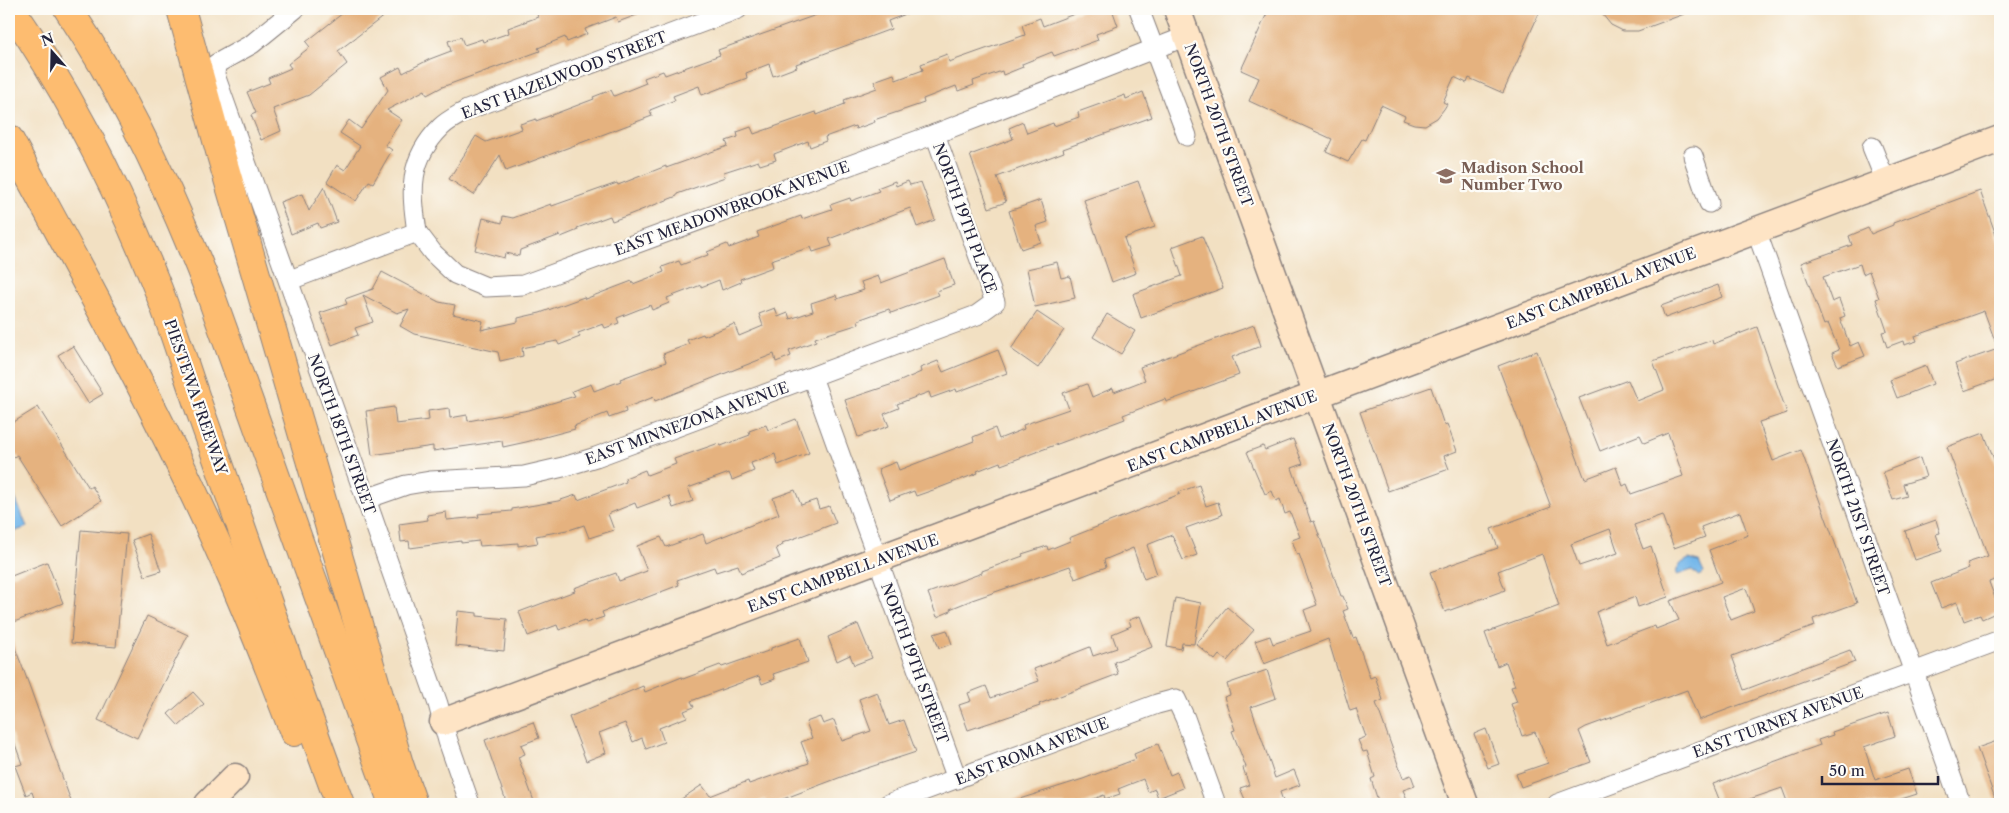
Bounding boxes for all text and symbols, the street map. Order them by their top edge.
street label: EAST HAZELWOOD STREET [459,27,670,123]
north arrow [28,28,78,78]
text: N [39,29,56,50]
street label: NORTH 20TH STREET [1181,41,1258,210]
street label: NORTH 19TH PLACE [929,140,1001,296]
street label: EAST MEADOWBROOK AVENUE [612,157,852,259]
place label: Madison School Number Two [1461,158,1584,194]
school or university icon: Madison School Number Two [1435,165,1457,187]
street label: EAST CAMPBELL AVENUE [1503,243,1699,333]
street label: PIESTEWA FREEWAY [160,317,232,478]
street label: NORTH 18TH STREET [304,351,380,518]
street label: EAST MINNEZONA AVENUE [583,377,791,469]
street label: EAST CAMPBELL AVENUE [1124,386,1320,476]
street label: NORTH 20TH STREET [1319,421,1396,590]
street label: NORTH 21ST STREET [1822,436,1894,599]
street label: EAST CAMPBELL AVENUE [745,530,941,616]
street label: NORTH 19TH STREET [877,580,953,747]
street label: EAST TURNEY AVENUE [1690,682,1866,762]
street label: EAST ROMA AVENUE [953,713,1111,789]
scale bar [1822,753,1938,785]
text: 50 m [1829,761,1865,780]

